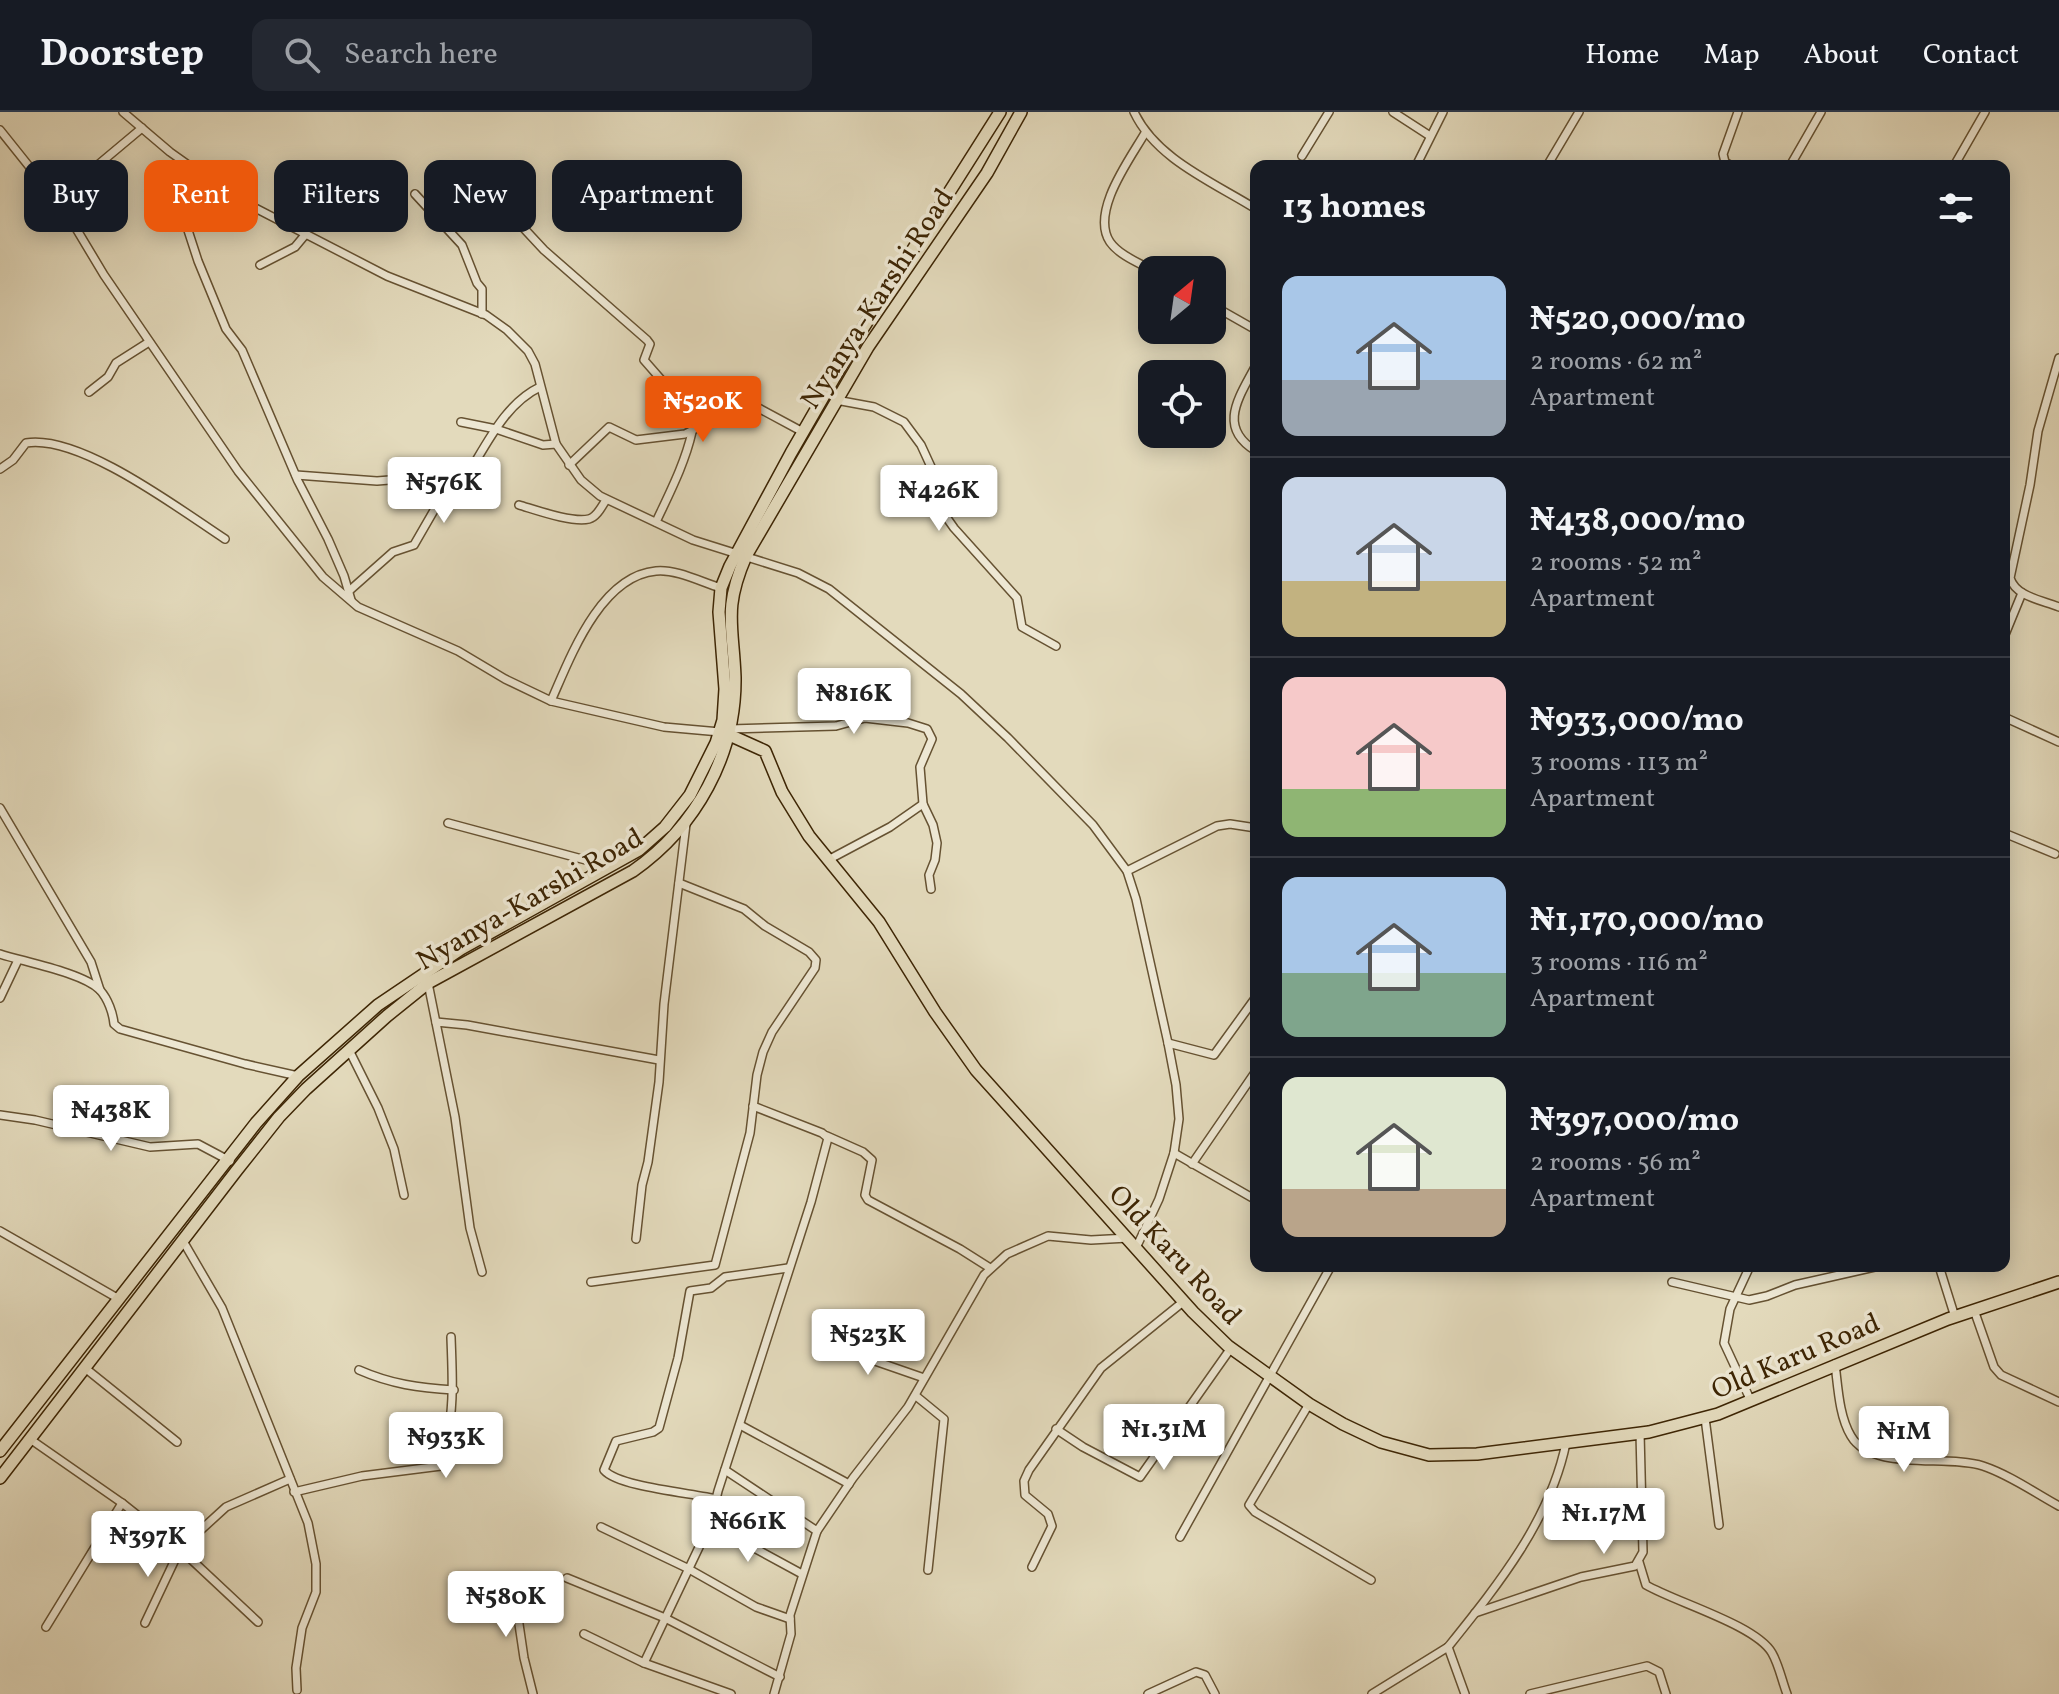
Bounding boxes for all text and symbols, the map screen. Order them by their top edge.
search box [252,19,812,91]
text: Doorstep [40,29,204,82]
icon: search [280,33,324,77]
text: Search here [344,34,498,76]
text: Home [1585,36,1659,75]
text: Map [1703,36,1759,75]
text: About [1803,36,1879,75]
text: Contact [1923,36,2019,75]
chip: Buy [24,160,128,232]
chip: Rent [144,160,258,232]
chip: Filters [274,160,408,232]
chip: New [424,160,536,232]
chip: Apartment [552,160,742,232]
street label: Nyanya-Karshi Road [792,181,964,417]
text: 13 homes [1282,185,1426,232]
icon: filters [1934,186,1978,230]
north arrow [1138,256,1226,344]
map controls [1138,256,1226,448]
text: ₦520,000/mo [1530,297,1746,344]
icon: home [1346,308,1442,404]
text: 2 rooms · 62 m² [1530,344,1702,380]
button: locate [1138,360,1226,448]
pin: ₦520K [647,376,759,444]
text: Apartment [1530,380,1655,416]
text: ₦520K [663,384,743,420]
pin: ₦576K [388,457,500,525]
text: ₦576K [406,465,482,501]
pin: ₦426K [883,465,995,533]
text: ₦426K [898,473,980,509]
text: ₦438,000/mo [1530,498,1746,545]
icon: home [1346,509,1442,605]
text: 2 rooms · 52 m² [1530,545,1702,581]
text: Apartment [1530,581,1655,617]
pin: ₦816K [798,668,910,736]
text: ₦816K [816,676,892,712]
text: ₦933,000/mo [1530,698,1744,745]
icon: home [1346,709,1442,805]
text: 3 rooms · 113 m² [1530,745,1708,781]
text: Apartment [1530,781,1655,817]
street label: Nyanya-Karshi Road [410,819,651,981]
text: ₦1,170,000/mo [1530,898,1764,945]
icon: home [1346,909,1442,1005]
text: 3 rooms · 116 m² [1530,945,1708,981]
text: Apartment [1530,981,1655,1017]
pin: ₦438K [55,1085,167,1153]
text: ₦438K [71,1093,151,1129]
text: ₦397,000/mo [1530,1098,1739,1145]
icon: home [1346,1109,1442,1205]
text: 2 rooms · 56 m² [1530,1145,1701,1181]
street label: Old Karu Road [1099,1177,1250,1335]
text: Apartment [1530,1181,1655,1217]
street label: Old Karu Road [1706,1304,1886,1410]
pin: ₦523K [812,1309,924,1377]
text: ₦523K [830,1317,906,1353]
pin: ₦1.31M [1099,1404,1229,1472]
pin: ₦1M [1865,1406,1943,1474]
pin: ₦933K [390,1412,502,1480]
text: ₦1.31M [1121,1412,1207,1448]
text: ₦1M [1877,1414,1931,1450]
text: ₦933K [407,1420,485,1456]
pin: ₦1.17M [1539,1488,1669,1556]
pin: ₦661K [692,1496,804,1564]
text: ₦1.17M [1562,1496,1646,1532]
text: ₦661K [710,1504,786,1540]
pin: ₦397K [92,1511,204,1579]
text: ₦397K [109,1519,187,1555]
pin: ₦580K [450,1571,562,1639]
text: ₦580K [466,1579,546,1615]

